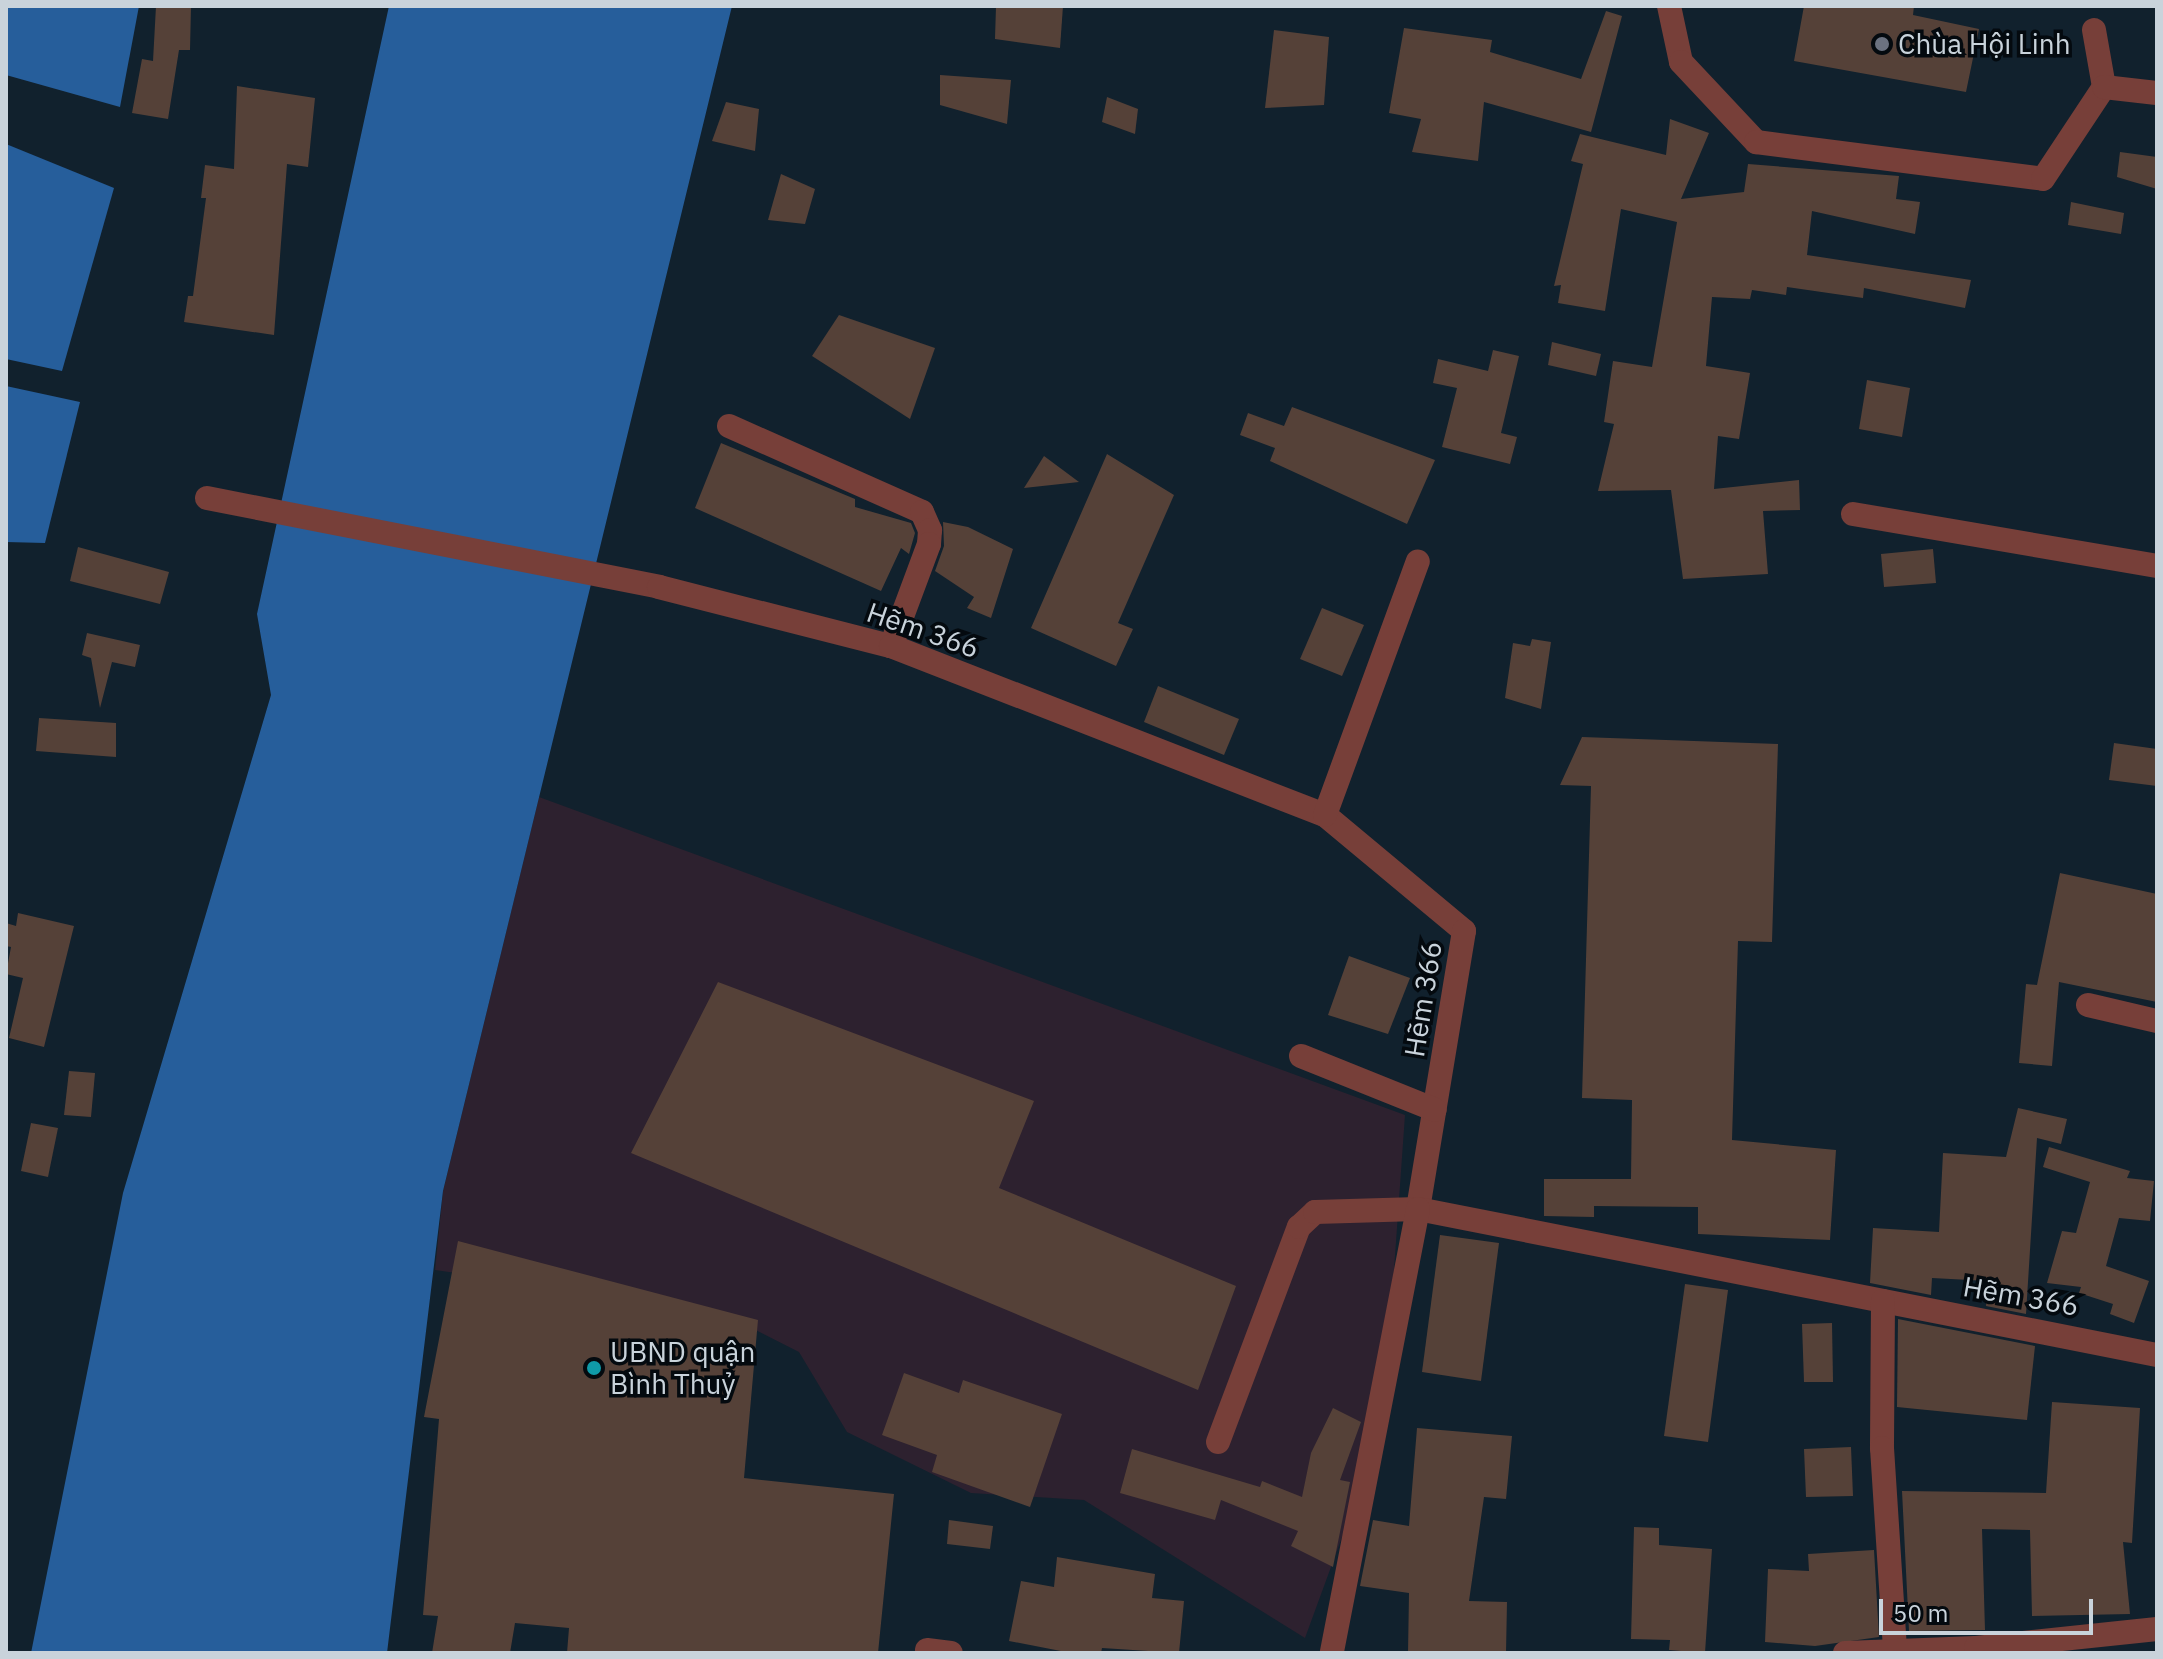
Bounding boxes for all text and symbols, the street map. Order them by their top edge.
place label: Chùa Hội Linh [1898,27,2071,61]
marker: Chùa Hội Linh [1873,35,1891,53]
street label: Hẽm 366 [862,595,984,665]
street label: Hẽm 366 [1397,939,1449,1059]
street label: Hẽm 366 [1961,1269,2081,1323]
place label: UBND quận Bình Thuỷ [610,1335,755,1401]
marker: UBND quận Bình Thuỷ [585,1359,603,1377]
scale bar [1883,1583,2097,1633]
text: 50 m [1893,1597,1948,1629]

